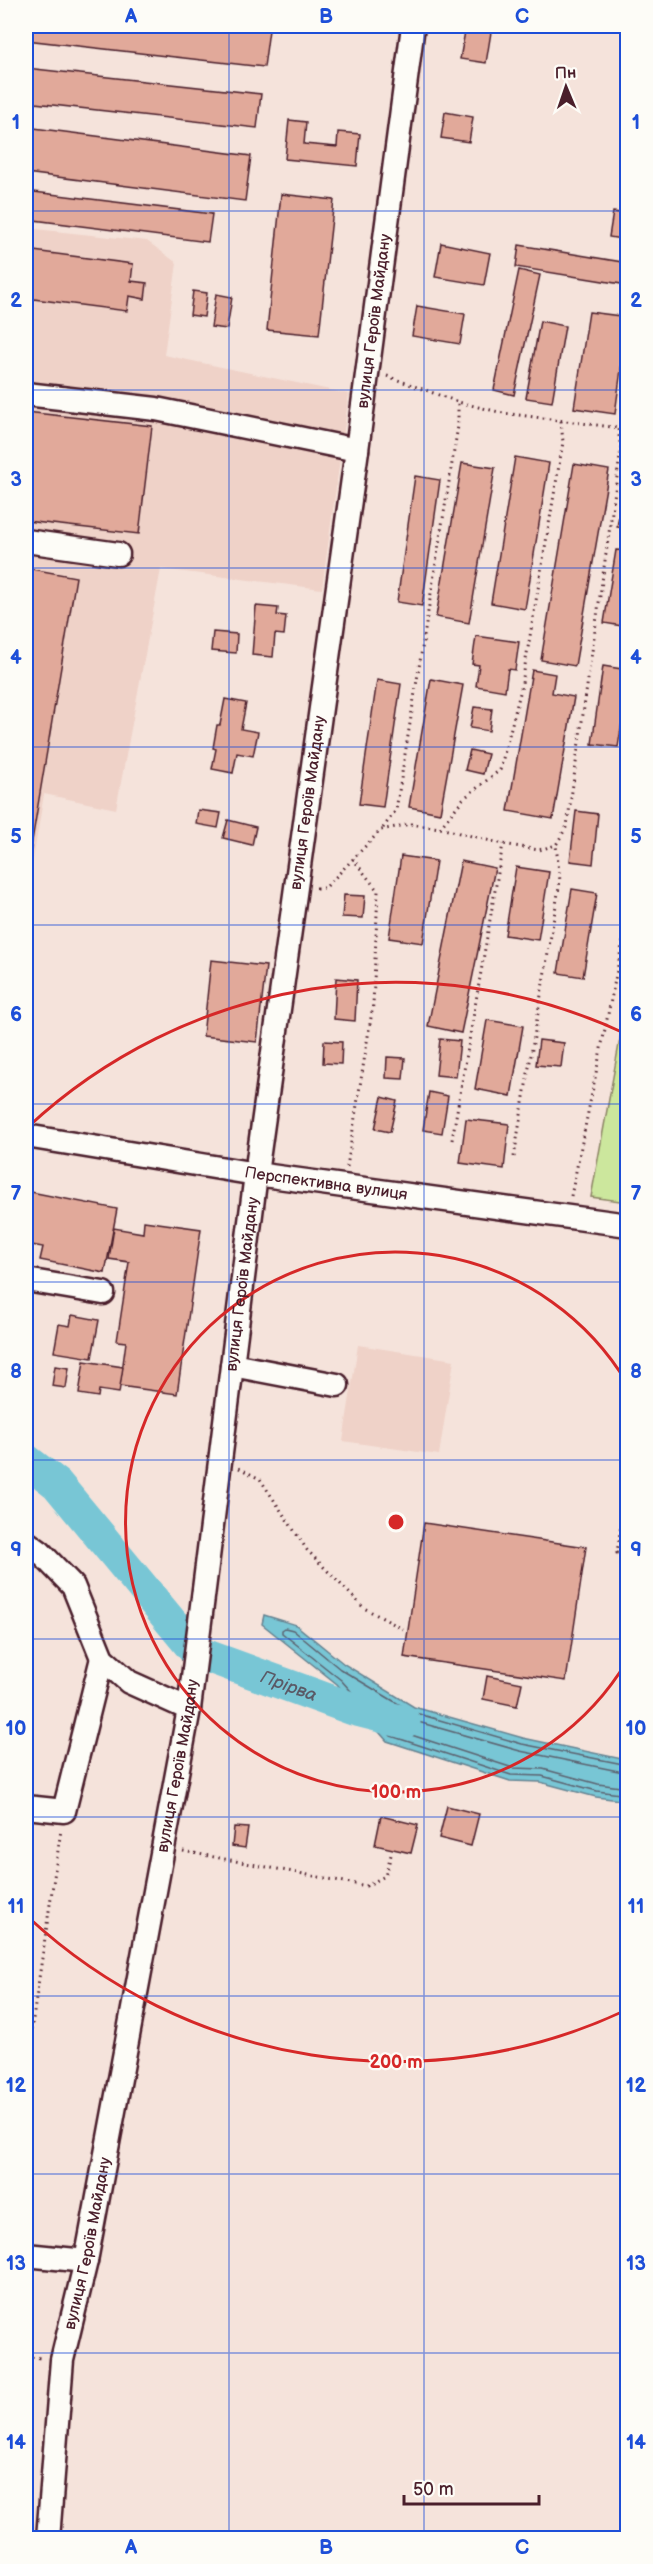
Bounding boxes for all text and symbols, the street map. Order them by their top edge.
text: A [124,5,138,29]
text: B [319,5,333,29]
text: C [515,5,529,29]
north arrow [536,57,596,117]
text: Пн [555,64,577,83]
text: 1 [12,111,20,135]
text: 1 [632,111,640,135]
street label: вулиця Героїв Майдану [353,232,395,410]
text: 2 [10,289,22,313]
text: 2 [630,289,642,313]
text: 3 [10,468,22,492]
text: 3 [630,468,642,492]
text: 4 [10,646,22,670]
text: 4 [630,646,642,670]
street label: вулиця Героїв Майдану [286,714,329,891]
text: 5 [10,825,22,849]
text: 5 [630,825,642,849]
text: 6 [10,1003,22,1027]
text: 6 [630,1003,642,1027]
street label: Перспективна вулиця [243,1163,409,1204]
text: 7 [10,1182,22,1206]
text: 7 [630,1182,642,1206]
street label: вулиця Героїв Майдану [222,1195,263,1373]
text: 8 [10,1360,22,1384]
text: 8 [630,1360,642,1384]
centre of rings [386,1512,406,1532]
text: 9 [10,1538,22,1562]
text: 9 [630,1538,642,1562]
water label: Прірва [258,1666,320,1706]
street label: вулиця Героїв Майдану [153,1678,202,1854]
text: 10 [6,1717,26,1741]
text: 10 [626,1717,646,1741]
text: 100 m [371,1782,421,1803]
text: 11 [8,1895,24,1919]
text: 11 [628,1895,644,1919]
text: 200 m [369,2052,423,2073]
text: 12 [6,2074,26,2098]
text: 12 [626,2074,646,2098]
street label: вулиця Героїв Майдану [60,2155,115,2332]
text: 13 [6,2252,26,2276]
text: 13 [626,2252,646,2276]
text: 14 [6,2431,26,2455]
text: 14 [626,2431,646,2455]
scale bar [404,2468,539,2506]
text: 50 m [413,2479,454,2500]
text: A [124,2536,138,2560]
text: B [319,2536,333,2560]
text: C [515,2536,529,2560]

